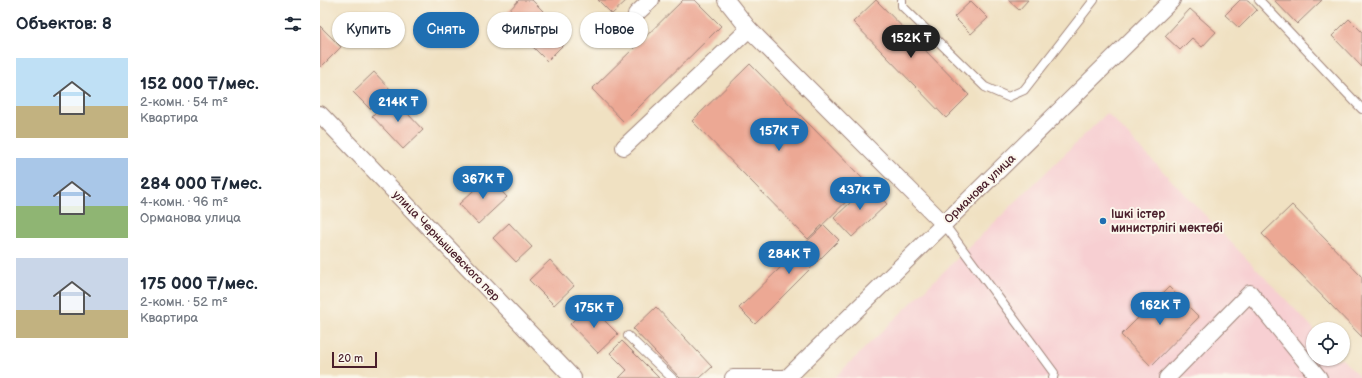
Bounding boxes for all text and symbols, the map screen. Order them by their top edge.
chip: Купить [332,12,405,48]
chip: Снять [413,12,479,48]
chip: Фильтры [487,12,572,48]
chip: Новое [580,12,648,48]
icon: filters [282,13,304,35]
text: Объектов: 8 [16,14,112,34]
pin: 152K ₸ [878,25,944,59]
text: 152K ₸ [891,30,931,46]
icon: home [48,74,96,122]
text: 152 000 ₸/мес. [140,74,259,94]
pin: 214K ₸ [365,89,431,123]
text: 2-комн. · 54 m² [140,94,228,110]
text: 214K ₸ [378,94,418,110]
text: Квартира [140,110,198,126]
pin: 157K ₸ [746,118,812,152]
text: 157K ₸ [759,123,799,139]
street label: Орманова улица [941,151,1019,227]
pin: 367K ₸ [450,166,516,200]
text: 367K ₸ [462,171,504,187]
icon: home [48,174,96,222]
text: 284 000 ₸/мес. [140,174,262,194]
pin: 437K ₸ [827,177,893,211]
text: 437K ₸ [839,182,881,198]
street label: улица Чернышевского пер [389,188,503,305]
text: 4-комн. · 96 m² [140,194,228,210]
place label: Ішкі істер министрлігі мектебі [1111,207,1223,236]
text: Орманова улица [140,210,241,226]
marker: Ішкі істер министрлігі мектебі [1098,216,1108,226]
pin: 284K ₸ [756,241,822,275]
text: 284K ₸ [768,246,810,262]
icon: home [48,274,96,322]
text: 175 000 ₸/мес. [140,274,258,294]
pin: 162K ₸ [1127,292,1193,326]
text: 2-комн. · 52 m² [140,294,228,310]
pin: 175K ₸ [561,295,627,329]
text: 162K ₸ [1140,297,1180,313]
text: 175K ₸ [574,300,614,316]
text: Квартира [140,310,198,326]
map controls [1306,322,1350,366]
button: locate [1306,322,1350,366]
scale bar [332,350,377,369]
text: 20 m [338,352,363,365]

